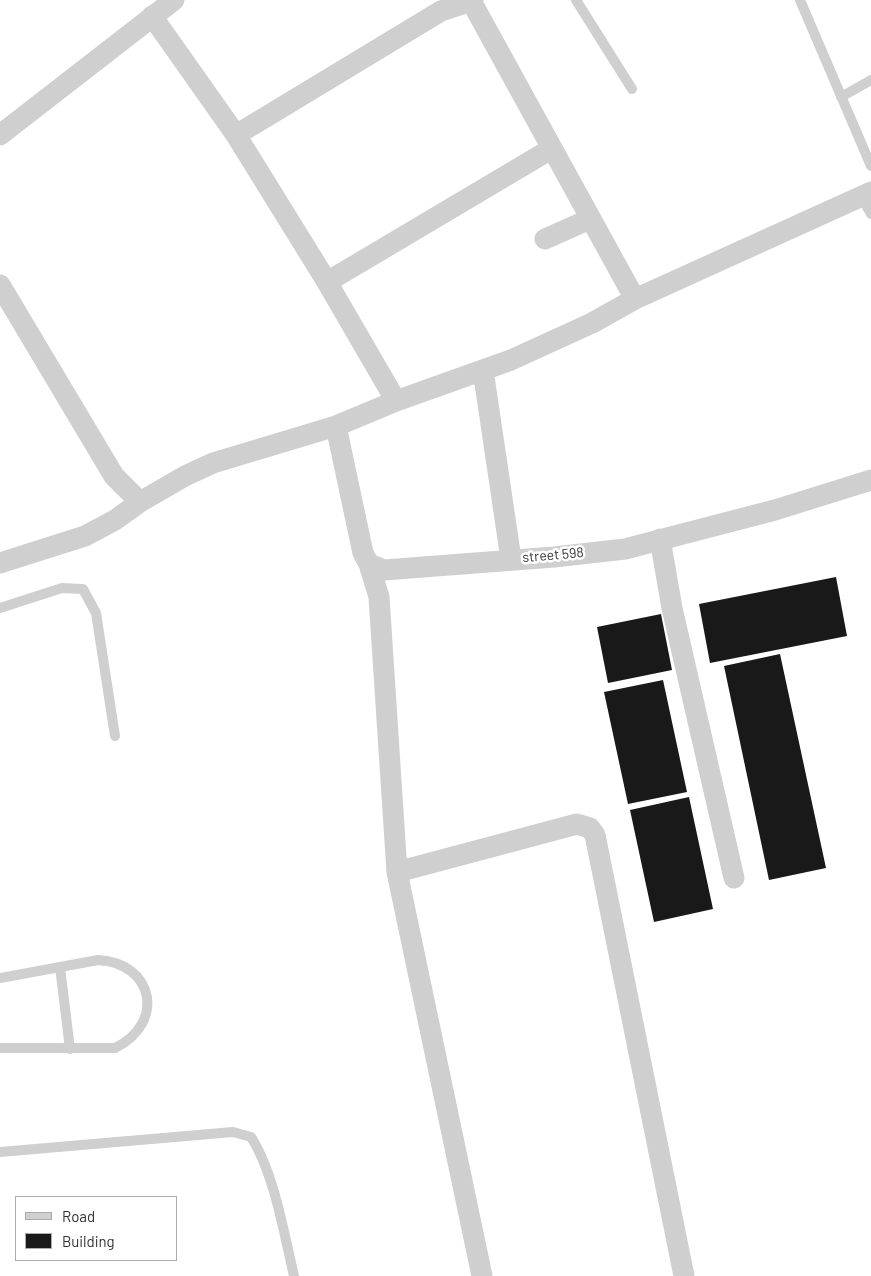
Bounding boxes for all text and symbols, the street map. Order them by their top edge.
street label: street 598 [522,544,584,566]
legend [15,1196,178,1261]
text: Road [62,1207,95,1225]
text: Building [62,1232,115,1250]

